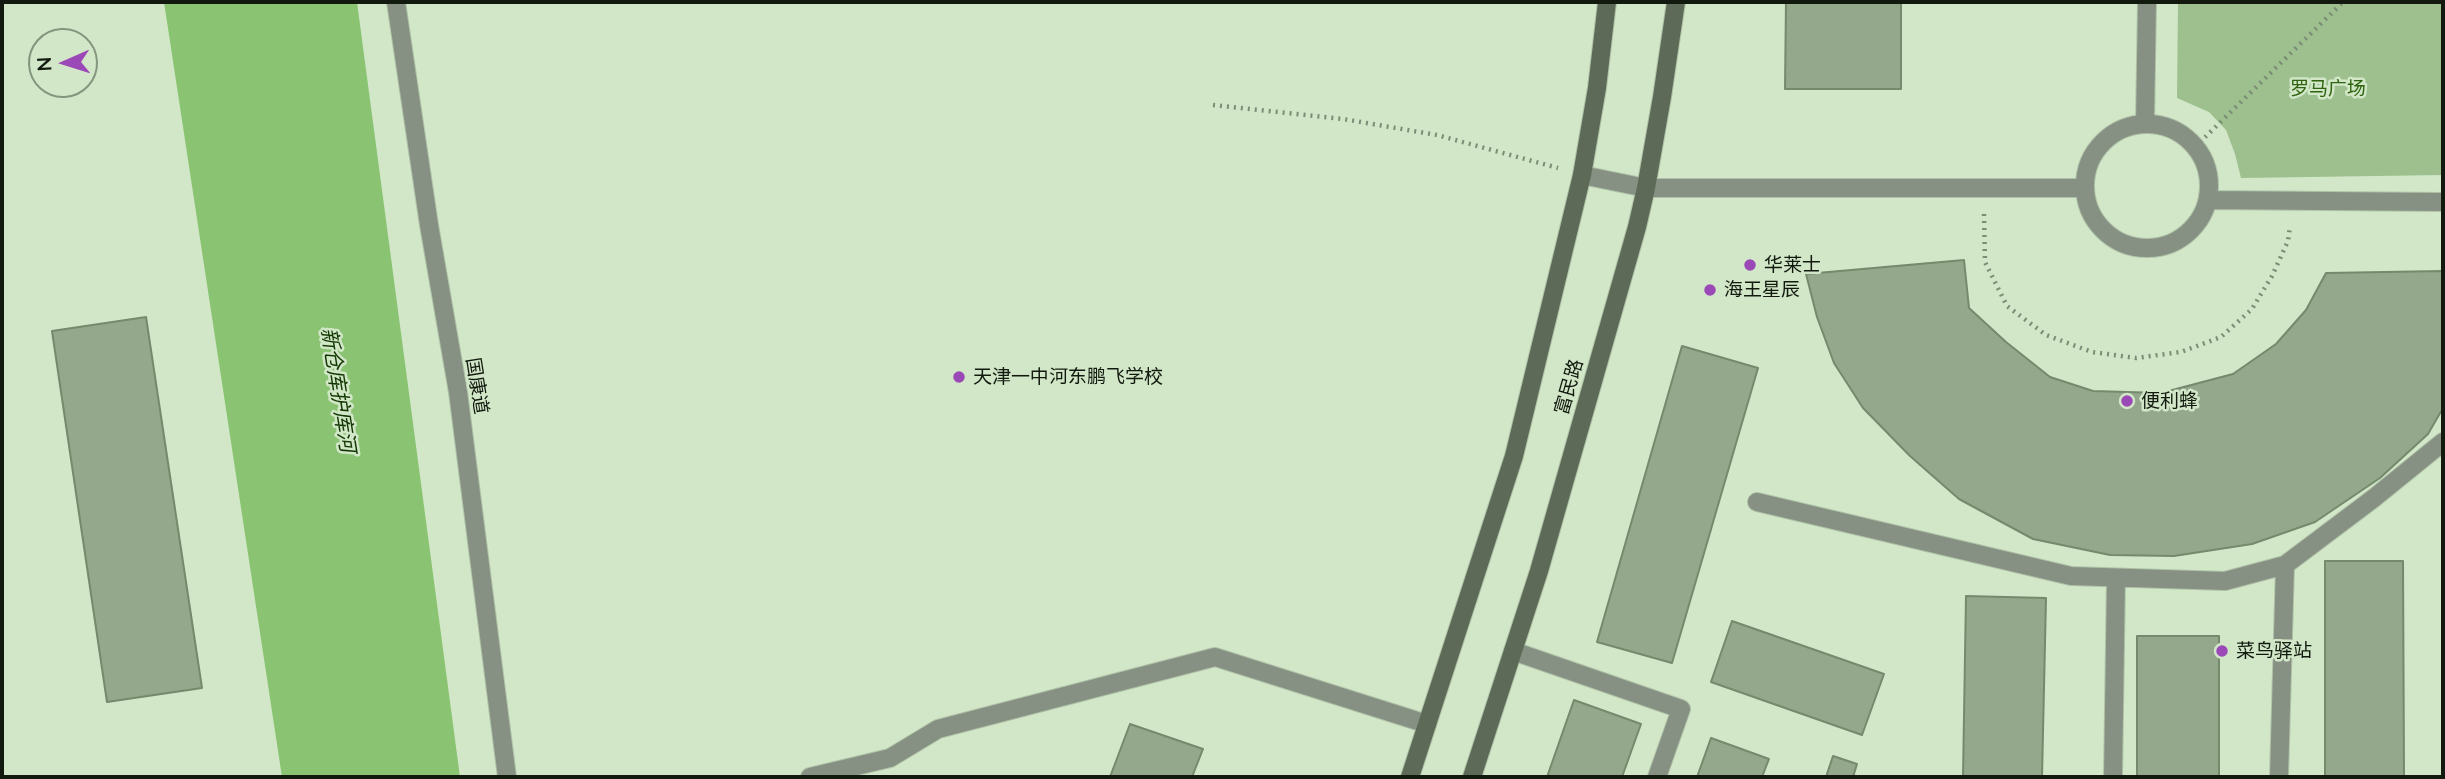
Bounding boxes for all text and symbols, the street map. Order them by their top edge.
north arrow [28,28,98,98]
text: N [32,56,55,72]
park label: 罗马广场 [2290,78,2366,100]
place label: 华莱士 [1764,254,1821,276]
marker: 华莱士 [1742,257,1758,273]
place label: 海王星辰 [1724,279,1800,301]
marker: 海王星辰 [1702,282,1718,298]
water label: 新仓库护库河 [316,326,360,454]
street label: 国康道 [461,356,493,416]
street label: 富民路 [1550,356,1588,418]
place label: 天津一中河东鹏飞学校 [973,366,1163,388]
marker: 天津一中河东鹏飞学校 [951,369,967,385]
place label: 便利蜂 [2141,390,2198,412]
marker: 便利蜂 [2119,393,2135,409]
place label: 菜鸟驿站 [2236,640,2312,662]
marker: 菜鸟驿站 [2214,643,2230,659]

